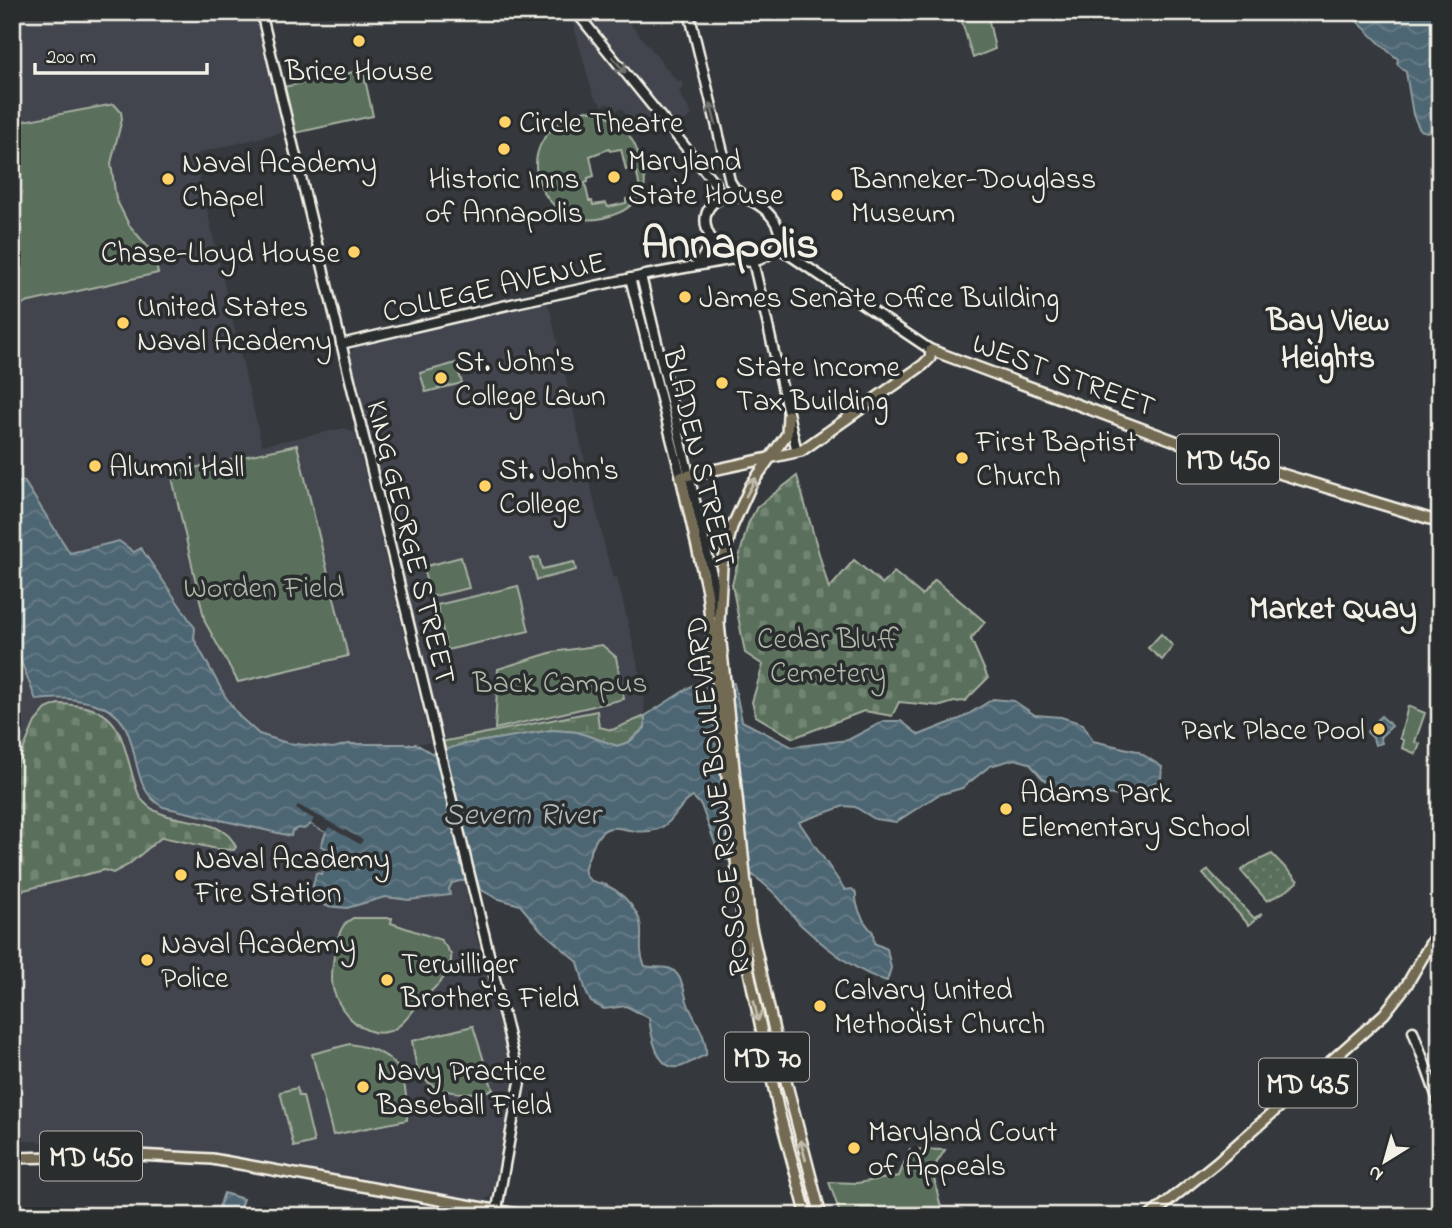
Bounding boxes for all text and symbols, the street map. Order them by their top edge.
scale bar [35,32,206,76]
marker: Brice House [351,33,367,49]
text: 200 m [46,43,96,73]
place label: Brice House [284,51,434,95]
one-way arrow [611,56,627,74]
place label: Circle Theatre [519,103,684,147]
one-way arrow [706,103,719,126]
marker: Circle Theatre [497,114,513,130]
marker: Historic Inns of Annapolis [496,141,512,157]
place label: Maryland State House [628,141,784,219]
place label: Naval Academy Chapel [182,143,377,221]
place label: Historic Inns of Annapolis [425,159,583,237]
place label: Banneker-Douglass Museum [850,159,1096,237]
marker: Maryland State House [606,169,622,185]
marker: Naval Academy Chapel [160,171,176,187]
marker: Banneker-Douglass Museum [829,187,845,203]
district label: Annapolis [641,214,819,278]
place label: Chase-Lloyd House [101,233,341,277]
street label: COLLEGE AVENUE [378,242,611,336]
marker: Chase-Lloyd House [346,244,362,260]
place label: James Senate Office Building [699,278,1059,322]
place label: United States Naval Academy [137,287,332,365]
marker: James Senate Office Building [677,289,693,305]
district label: Bay View Heights [1265,299,1389,384]
marker: United States Naval Academy [115,315,131,331]
street label: WEST STREET [965,323,1161,430]
place label: St. John's College Lawn [455,342,606,420]
street label: BLADEN STREET [648,343,746,572]
place label: State Income Tax Building [736,347,901,425]
marker: St. John's College Lawn [433,370,449,386]
marker: State Income Tax Building [714,375,730,391]
street label: KING GEORGE STREET [353,396,466,689]
place label: First Baptist Church [975,422,1137,500]
road number: MD 450 [1177,434,1279,484]
place label: Alumni Hall [109,447,244,491]
place label: St. John's College [499,450,619,528]
marker: First Baptist Church [954,450,970,466]
marker: Alumni Hall [87,458,103,474]
one-way arrow [744,477,758,497]
marker: St. John's College [477,478,493,494]
park label: Worden Field [184,568,345,612]
district label: Market Quay [1249,587,1417,635]
street label: ROSCOE ROWE BOULEVARD [676,613,764,978]
park label: Cedar Bluff Cemetery [757,619,899,697]
park label: Back Campus [472,663,647,707]
place label: Park Place Pool [1181,710,1365,754]
marker: Park Place Pool [1371,721,1387,737]
place label: Adams Park Elementary School [1020,773,1250,851]
water label: Severn River [442,793,604,840]
marker: Adams Park Elementary School [998,801,1014,817]
place label: Naval Academy Fire Station [194,839,390,917]
marker: Naval Academy Fire Station [173,867,189,883]
place label: Naval Academy Police [161,924,356,1002]
place label: Terwilliger Brother's Field [400,944,579,1022]
marker: Naval Academy Police [139,952,155,968]
place label: Calvary United Methodist Church [834,970,1045,1048]
marker: Terwilliger Brother's Field [379,972,395,988]
marker: Calvary United Methodist Church [812,998,828,1014]
one-way arrow [750,999,764,1022]
road number: MD 70 [725,1032,809,1082]
place label: Navy Practice Baseball Field [376,1051,552,1129]
road number: MD 435 [1259,1058,1357,1108]
marker: Navy Practice Baseball Field [355,1079,371,1095]
place label: Maryland Court of Appeals [868,1112,1057,1190]
north arrow [1350,1126,1420,1196]
road number: MD 450 [40,1132,142,1180]
one-way arrow [796,1139,809,1161]
marker: Maryland Court of Appeals [846,1140,862,1156]
text: N [1363,1158,1390,1187]

